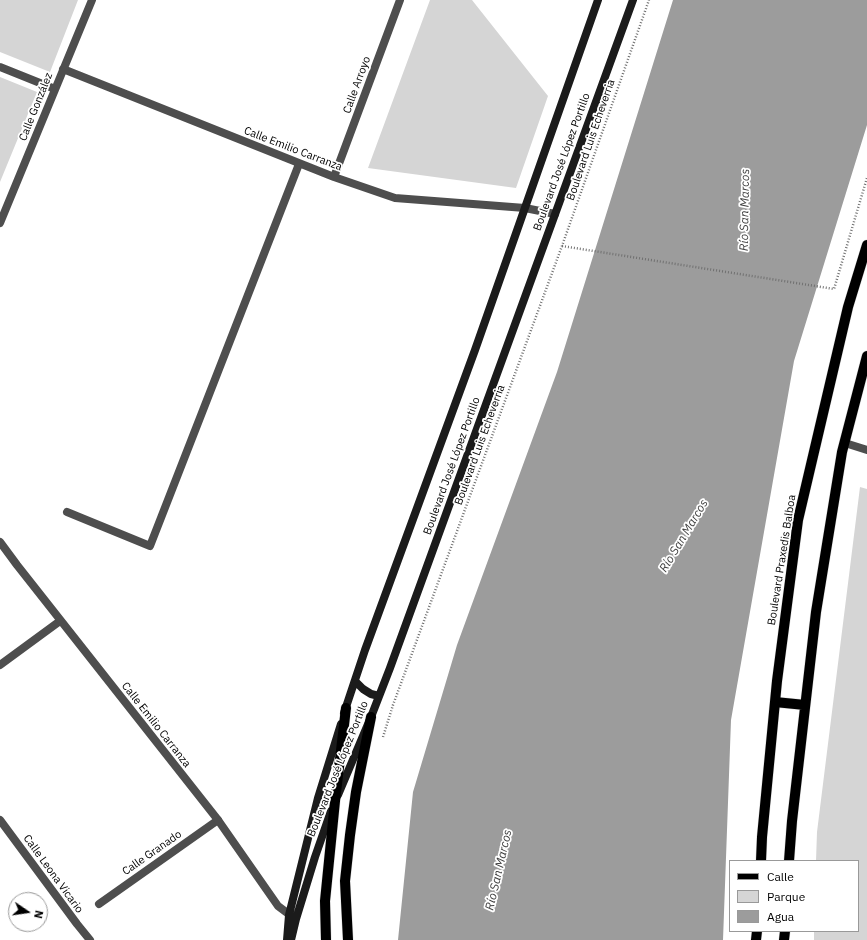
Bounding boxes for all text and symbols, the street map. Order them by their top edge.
street label: Calle Arroyo [341,55,373,115]
street label: Calle González [16,71,56,143]
street label: Boulevard Luis Echeverria [564,78,618,202]
street label: Boulevard José López Portillo [531,91,593,233]
street label: Calle Emilio Carranza [242,124,344,174]
water label: Río San Marcos [737,169,753,251]
street label: Boulevard Luis Echeverria [452,383,508,507]
street label: Boulevard José López Portillo [421,395,483,537]
street label: Boulevard Praxedis Balboa [765,494,799,626]
water label: Río San Marcos [657,497,711,575]
street label: Calle Emilio Carranza [119,680,193,770]
street label: Boulevard José López Portillo [305,699,371,839]
street label: Calle Granado [120,828,184,878]
water label: Río San Marcos [483,828,515,912]
street label: Calle Leona Vicario [20,832,86,916]
legend [729,860,859,932]
text: Calle [767,869,794,884]
text: Parque [767,889,805,904]
north arrow [8,892,48,932]
text: N [31,909,46,920]
text: Agua [767,909,794,924]

